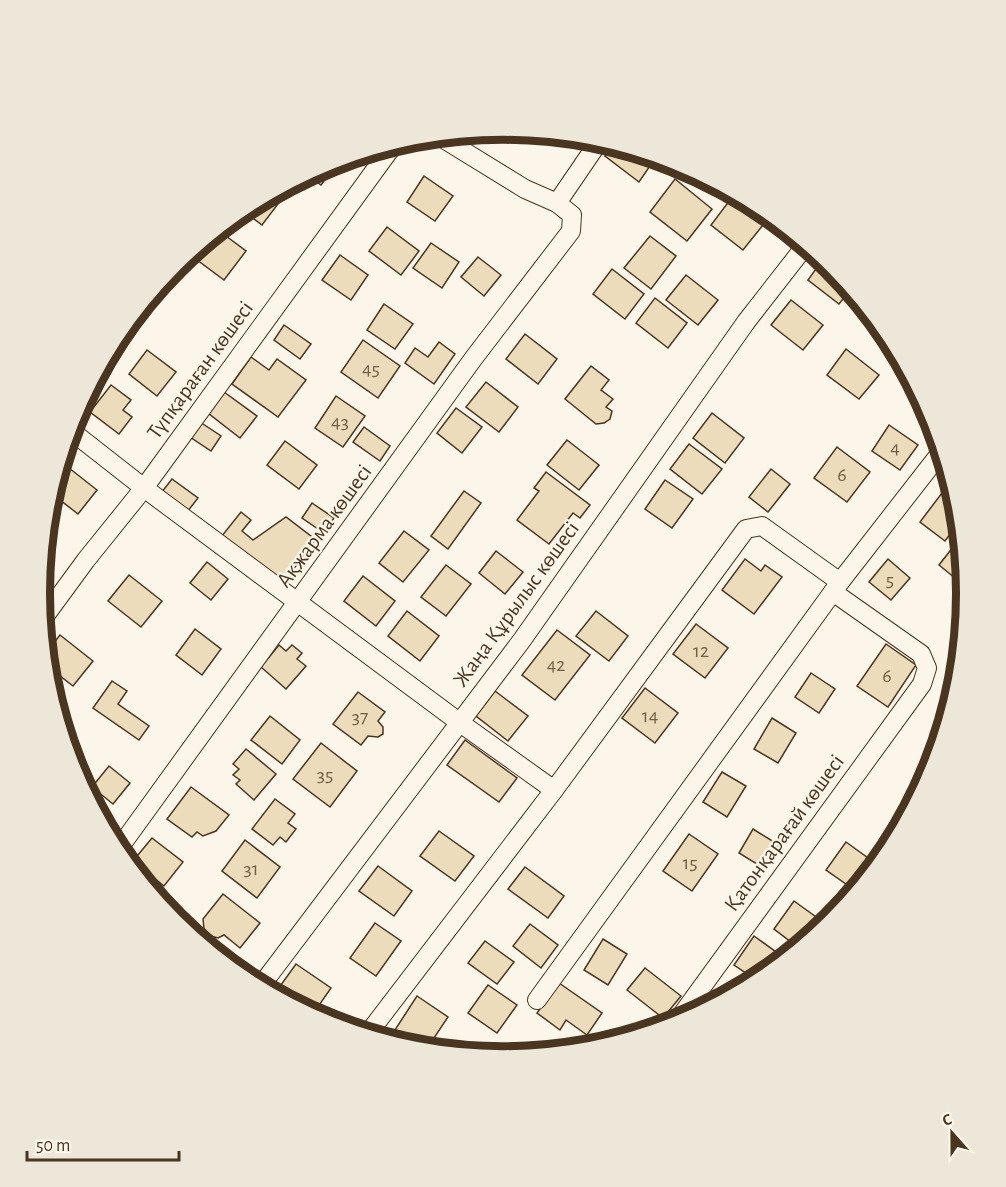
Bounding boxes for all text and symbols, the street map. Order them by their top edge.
street label: Түпқараған көшесі [143,297,257,443]
house number: 45 [362,359,380,379]
house number: 43 [331,412,349,432]
house number: 4 [890,438,900,458]
street label: Ақжарма көшесі [272,461,376,591]
house number: 6 [837,465,847,485]
street label: Жаңа Құрылыс көшесі [449,518,583,690]
house number: 5 [886,570,894,590]
house number: 12 [693,641,709,661]
house number: 42 [547,655,565,675]
house number: 6 [882,666,892,686]
house number: 14 [642,706,658,726]
house number: 37 [352,707,368,727]
street label: Қатонқарағай көшесі [720,751,848,915]
house number: 35 [317,765,333,785]
house number: 15 [682,853,698,873]
house number: 31 [243,859,259,879]
north arrow [922,1103,982,1163]
text: С [940,1111,954,1129]
scale bar [27,1124,178,1162]
text: 50 m [36,1137,70,1155]

